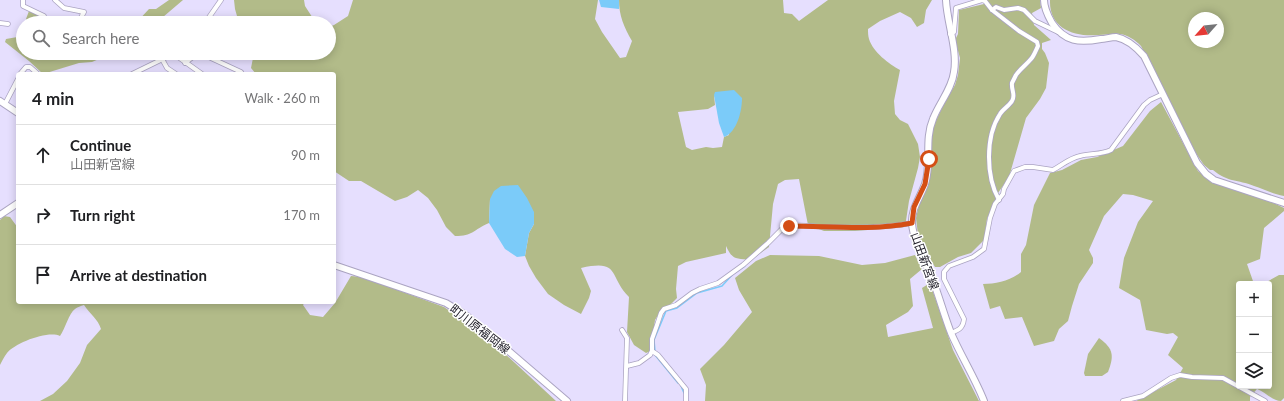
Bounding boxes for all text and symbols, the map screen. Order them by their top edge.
north arrow [1188,12,1224,48]
search box [16,16,336,60]
icon: search [30,27,52,49]
text: Search here [62,29,139,47]
text: 4 min [32,88,74,109]
text: Walk · 260 m [244,90,320,106]
text: Continue [70,136,131,154]
icon: ahead [32,144,54,166]
text: 90 m [291,147,320,163]
route start [920,150,938,168]
text: 山田新宮線 [70,156,135,172]
icon: right [32,204,54,226]
text: Turn right [70,206,135,224]
text: 170 m [283,207,320,223]
route end [780,217,798,235]
street label: 山田新宮線 [908,230,942,292]
icon: arrive [32,264,54,286]
text: Arrive at destination [70,266,207,284]
map controls [1236,281,1272,389]
button: + [1236,281,1272,317]
street label: 町川原福岡線 [447,301,513,357]
button: − [1236,317,1272,353]
button: layers [1236,353,1272,389]

